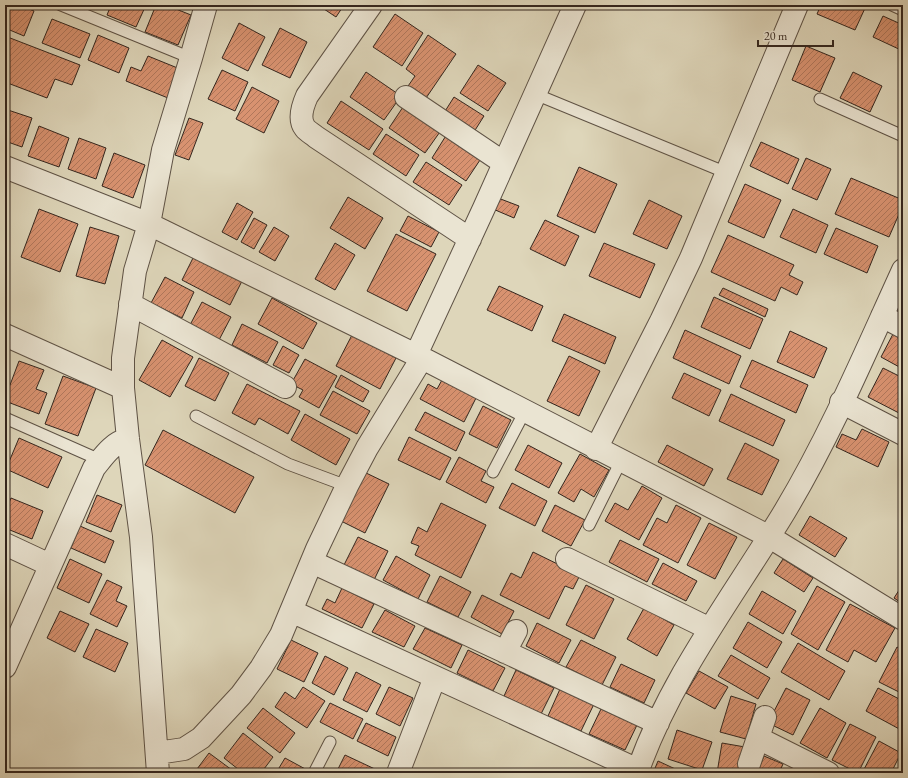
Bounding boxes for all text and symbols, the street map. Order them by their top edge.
scale bar [758,22,833,48]
text: 20 m [764,28,788,44]

